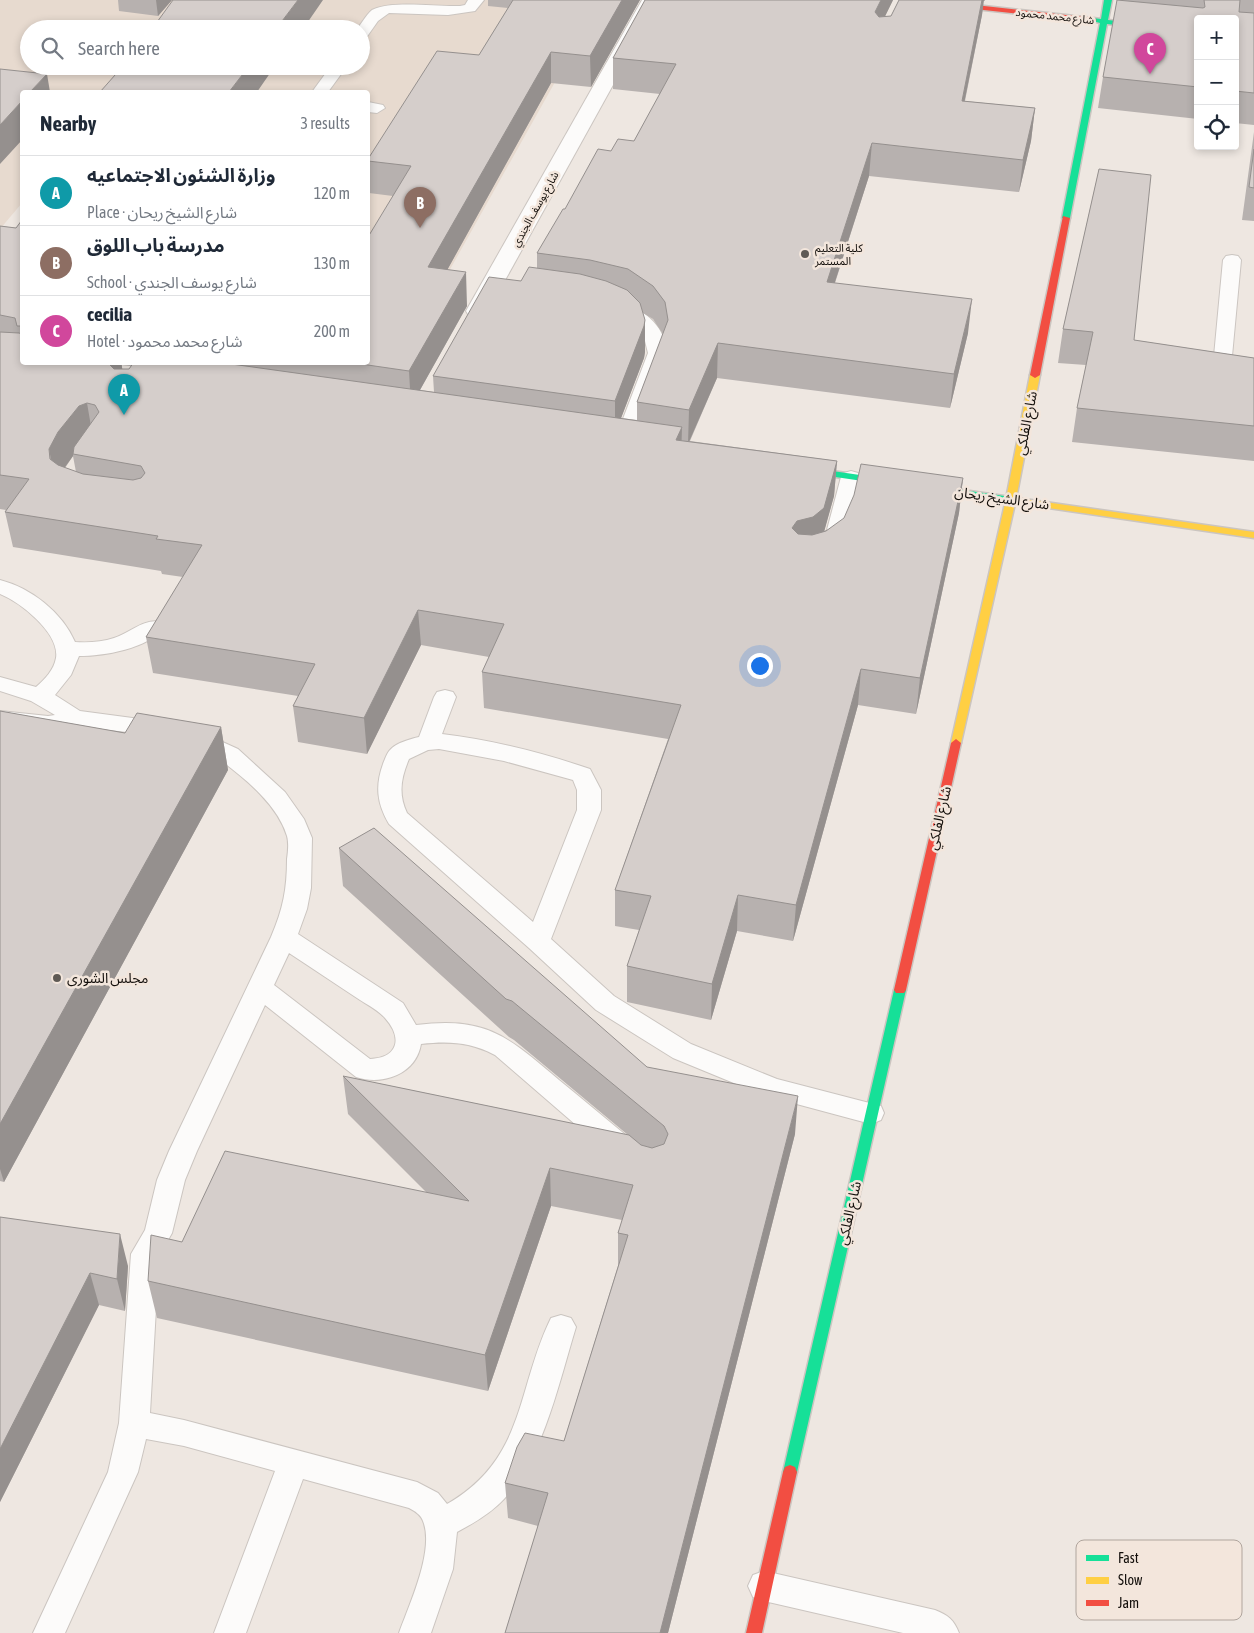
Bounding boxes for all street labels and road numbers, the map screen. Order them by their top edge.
street label: شارع محمد محمود [1015,6,1095,28]
street label: شارع يوسف الجندي [509,169,564,250]
street label: شارع الفلكي [1012,390,1043,457]
street label: شارع الشيخ ريحان [953,483,1051,516]
street label: شارع الفلكي [924,785,957,852]
street label: شارع الفلكي [834,1180,867,1247]

